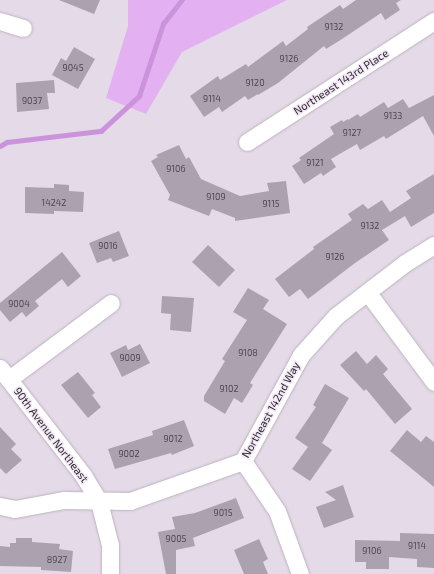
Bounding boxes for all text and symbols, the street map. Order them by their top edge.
house number: 9132 [325,22,343,32]
street label: Northeast 143rd Place [291,46,391,118]
house number: 9126 [280,54,298,64]
house number: 9045 [63,63,83,73]
house number: 9120 [245,78,265,88]
house number: 9114 [203,94,221,104]
house number: 9037 [22,96,42,106]
house number: 9133 [384,111,402,121]
house number: 9127 [343,128,361,138]
house number: 9121 [306,158,324,168]
house number: 9106 [166,164,186,174]
house number: 9109 [206,192,226,202]
house number: 14242 [42,198,66,208]
house number: 9115 [262,199,280,209]
house number: 9132 [361,221,379,231]
house number: 9016 [98,241,118,251]
house number: 9126 [326,252,344,262]
house number: 9004 [8,299,30,309]
house number: 9108 [238,348,258,358]
house number: 9009 [119,353,141,363]
street label: Northeast 142nd Way [239,360,303,460]
house number: 9102 [219,384,239,394]
street label: 90th Avenue Northeast [11,385,91,485]
house number: 9012 [163,434,183,444]
house number: 9002 [118,449,140,459]
house number: 9015 [214,508,232,518]
house number: 9005 [166,534,186,544]
house number: 9114 [408,541,426,551]
house number: 9106 [362,546,382,556]
house number: 8927 [47,555,67,565]

